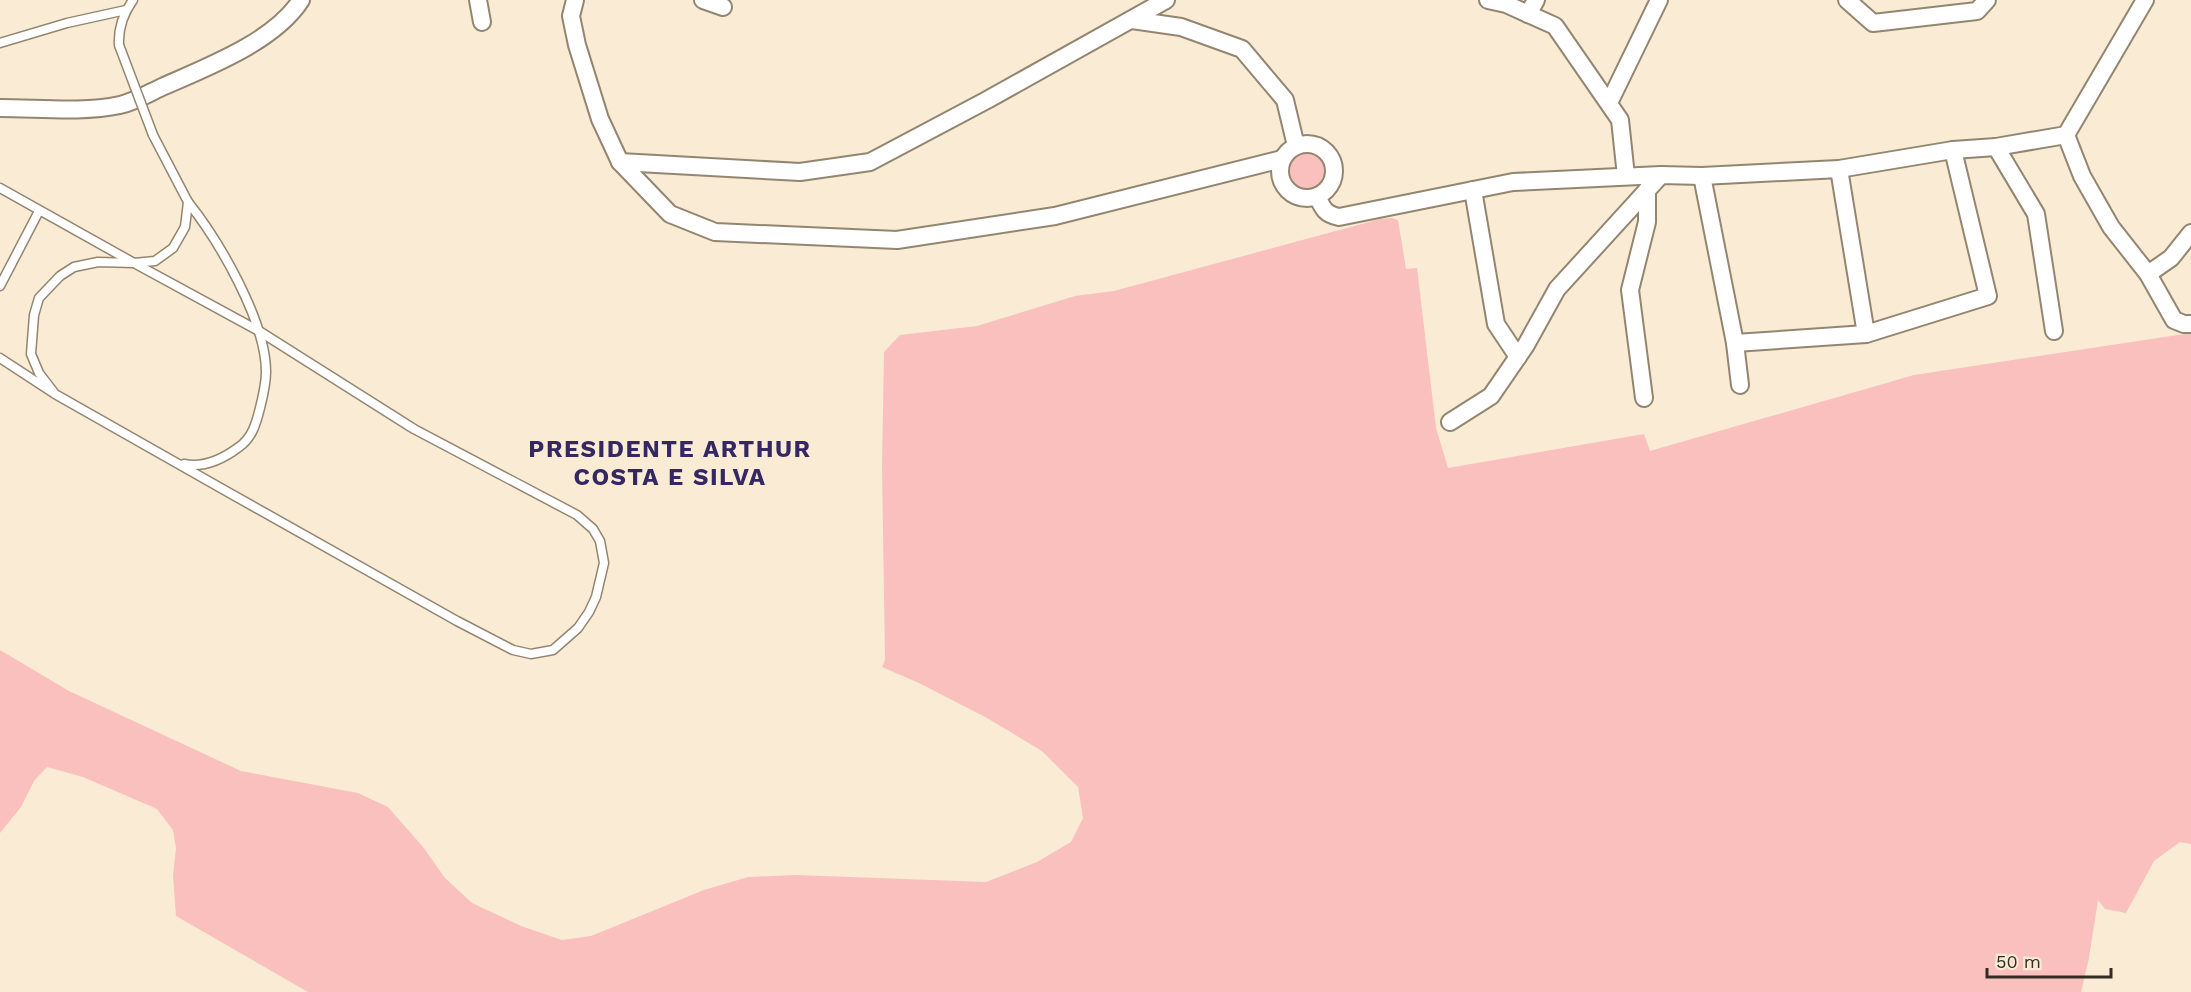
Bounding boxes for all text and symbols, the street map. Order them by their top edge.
district label: PRESIDENTE ARTHUR COSTA E SILVA [528,435,812,491]
scale bar [1987,941,2112,979]
text: 50 m [1996,951,2041,972]

